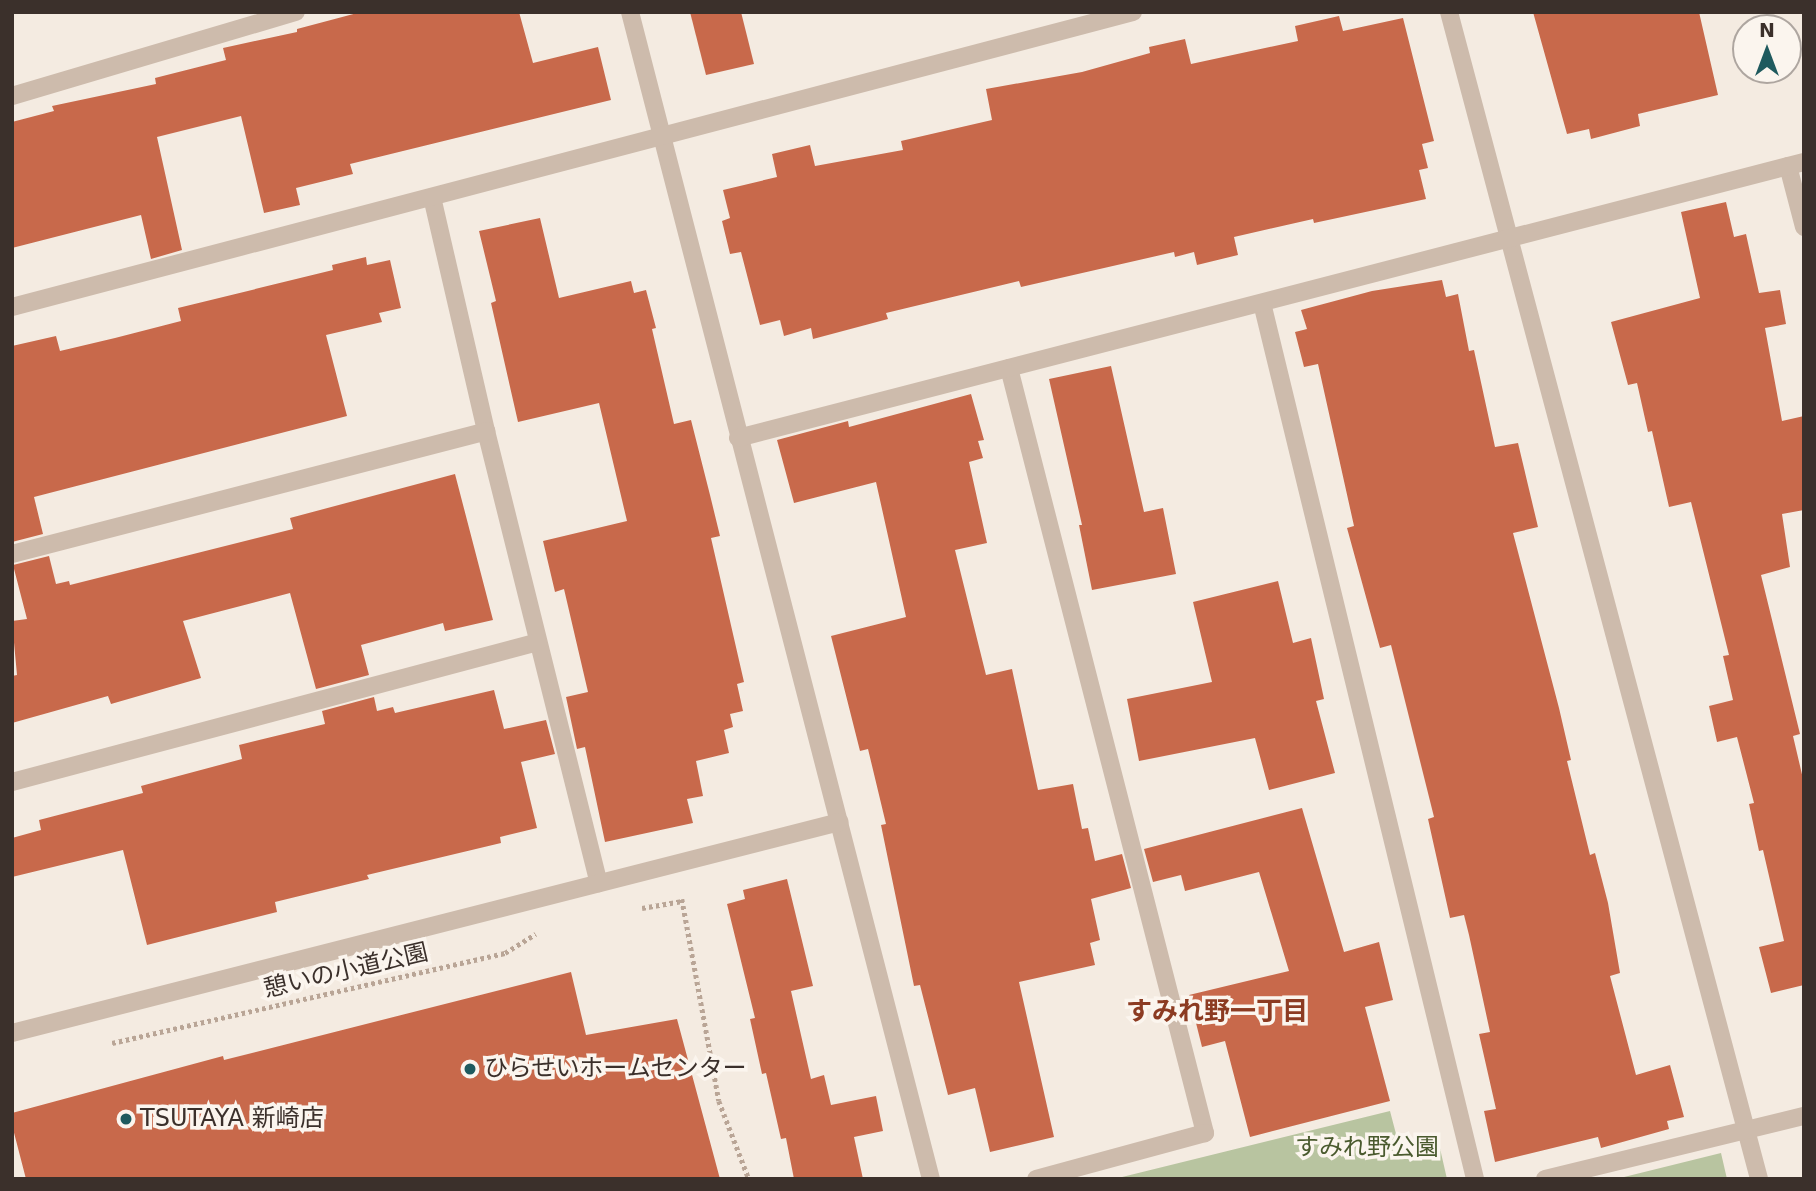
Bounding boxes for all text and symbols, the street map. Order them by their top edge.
north arrow [1732,14,1802,84]
text: N [1759,19,1775,41]
street label: 憩いの小道公園 [261,938,431,1004]
district label: すみれ野一丁目 [1126,996,1308,1028]
place label: ひらせいホームセンター [484,1055,748,1083]
marker: ひらせいホームセンター [462,1061,478,1077]
place label: TSUTAYA 新崎店 [140,1105,324,1133]
marker: TSUTAYA 新崎店 [118,1111,134,1127]
park label: すみれ野公園 [1295,1134,1439,1162]

